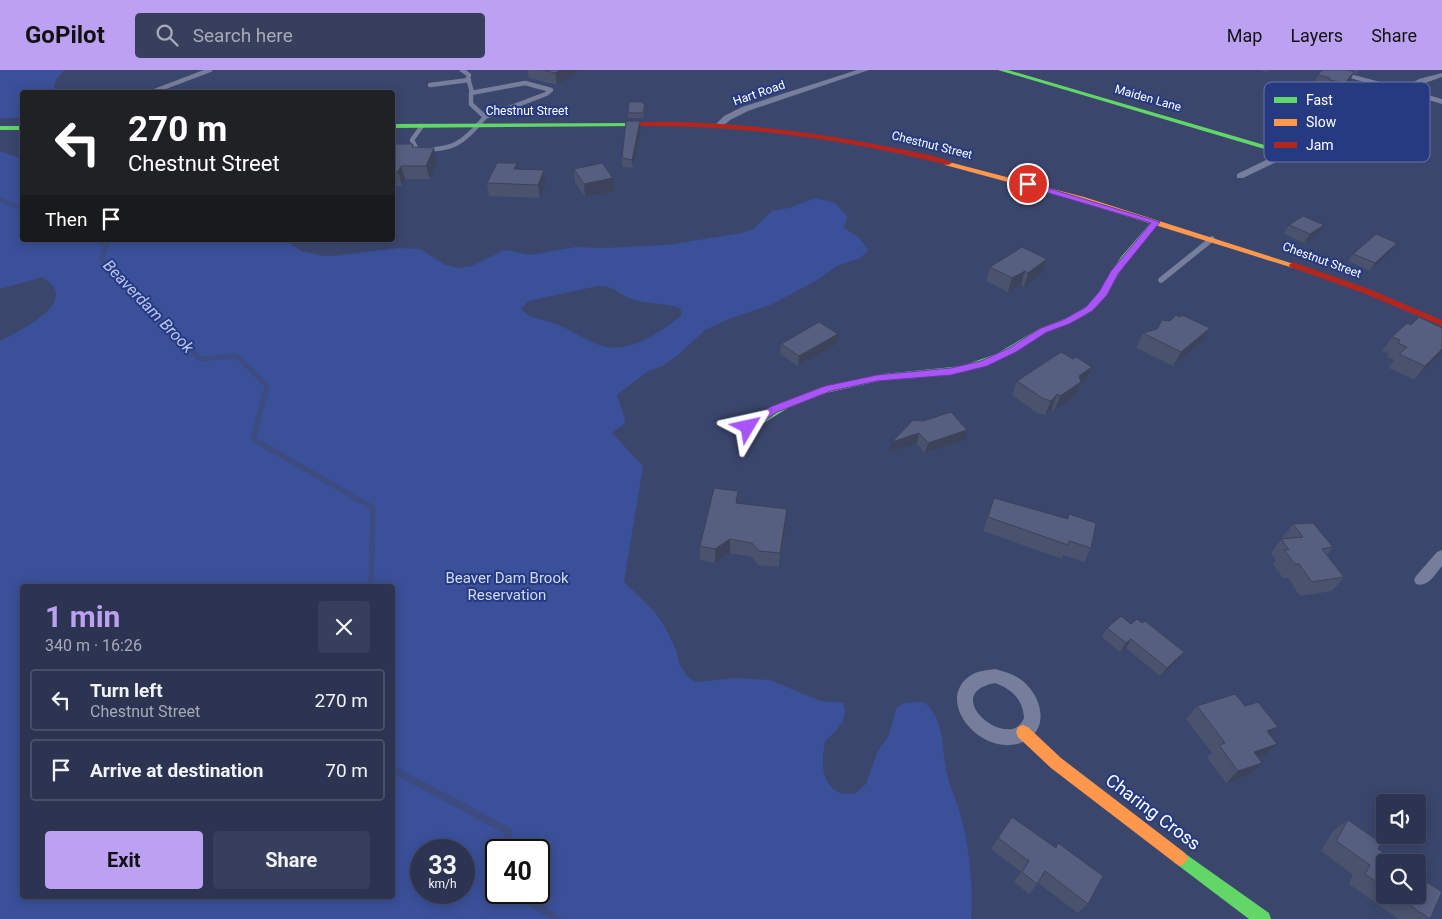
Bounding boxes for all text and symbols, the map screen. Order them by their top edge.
search box [135,13,485,58]
text: GoPilot [25,21,105,49]
icon: search [153,21,181,49]
text: Search here [193,24,293,47]
text: Map [1227,25,1262,46]
text: Layers [1290,25,1343,46]
text: Share [1371,25,1417,46]
street label: Hart Road [731,78,787,108]
street label: Maiden Lane [1113,82,1183,114]
legend [1264,82,1430,162]
text: Fast [1306,92,1333,108]
street label: Chestnut Street [486,104,568,118]
text: 270 m [128,109,227,150]
icon: left [45,110,110,175]
text: Slow [1306,114,1337,130]
street label: Chestnut Street [890,128,974,162]
text: Jam [1306,137,1334,153]
text: Chestnut Street [128,151,280,176]
pin [1007,163,1049,205]
icon: arrive [1014,170,1042,198]
icon: arrive [97,205,125,233]
text: Then [45,208,87,231]
street label: Chestnut Street [1281,239,1363,281]
water label: Beaverdam Brook [99,256,199,358]
position arrow [721,400,773,452]
park label: Beaver Dam Brook Reservation [445,569,569,604]
text: 1 min [45,599,120,634]
button: close [318,601,370,653]
text: 340 m · 16:26 [45,636,142,655]
text: Turn left [90,679,163,702]
icon: left [47,686,75,714]
text: 270 m [315,689,368,712]
text: Chestnut Street [90,702,200,721]
icon: arrive [47,756,75,784]
text: Arrive at destination [90,759,263,782]
text: 70 m [325,759,368,782]
street label: Charing Cross [1102,769,1205,854]
map controls [1376,794,1426,904]
button: sound [1376,794,1426,844]
button: Exit [45,831,203,889]
button: Share [213,831,370,889]
speed limit sign: 40 [485,839,550,904]
text: 33 [428,851,457,880]
button: search [1376,854,1426,904]
text: km/h [428,877,457,891]

